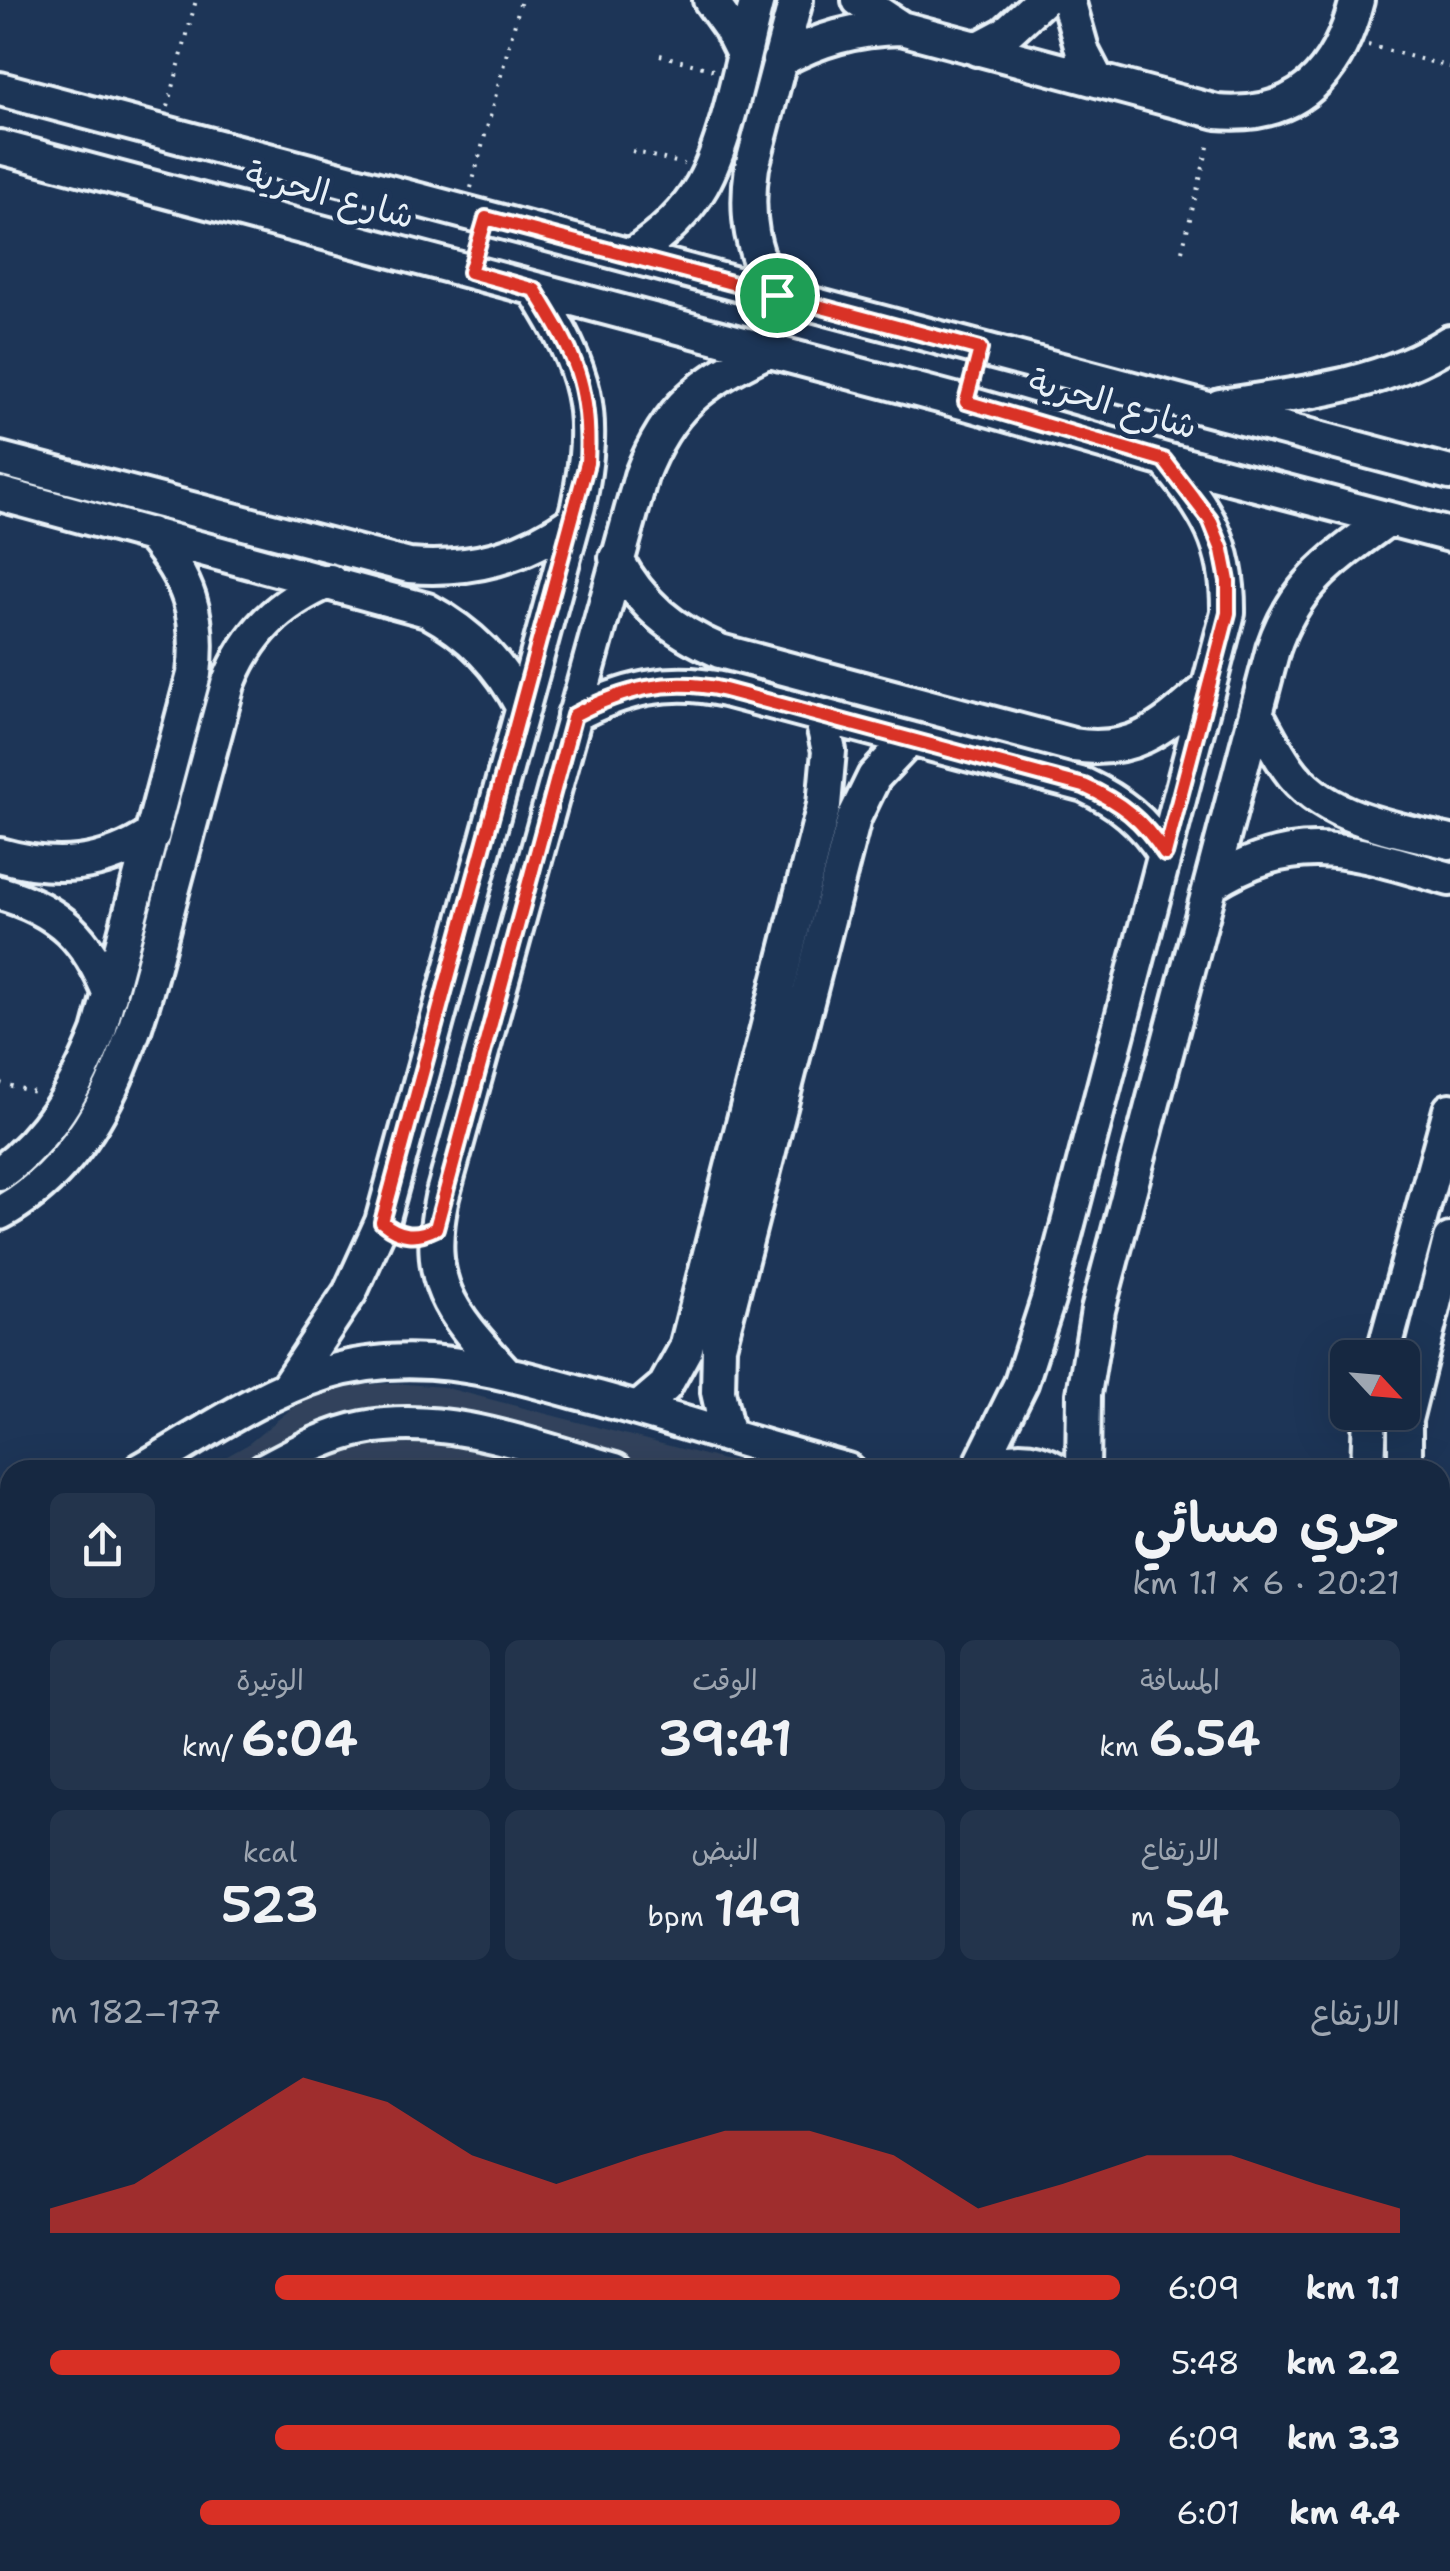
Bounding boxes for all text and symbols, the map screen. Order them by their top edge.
street label: شارع الحرية [240,149,420,241]
pin [735,253,820,338]
icon: arrive [750,268,805,323]
street label: شارع الحرية [1023,357,1203,451]
north arrow [1330,1340,1420,1430]
map controls [1330,1340,1420,1430]
text: جري مسائي [1133,1486,1400,1560]
button: share [50,1493,155,1598]
text: 20:21 · 6 × 1.1 km [1132,1561,1400,1604]
text: الوتيرة [236,1661,304,1699]
text: الوقت [692,1661,758,1699]
text: المسافة [1140,1661,1220,1699]
text: 6:04 [241,1705,358,1772]
text: 39:41 [657,1705,793,1772]
text: 6.54 [1148,1705,1261,1772]
text: /km [182,1727,241,1765]
text: km [1099,1727,1148,1765]
text: النبض [692,1831,758,1869]
text: الارتفاع [1141,1831,1219,1869]
text: kcal [243,1833,297,1871]
text: 523 [221,1871,319,1938]
text: 149 [713,1875,802,1942]
text: 54 [1164,1875,1230,1942]
text: bpm [648,1897,713,1935]
text: m [1130,1897,1164,1935]
text: 177–182 m [50,1990,221,2033]
text: الارتفاع [1310,1992,1400,2035]
text: 6:09 [1167,2266,1240,2309]
text: 1.1 km [1305,2266,1400,2309]
text: 5:48 [1171,2341,1240,2384]
text: 2.2 km [1286,2341,1400,2384]
text: 6:09 [1167,2416,1240,2459]
text: 3.3 km [1287,2416,1400,2459]
text: 6:01 [1176,2491,1240,2534]
text: 4.4 km [1289,2491,1400,2534]

